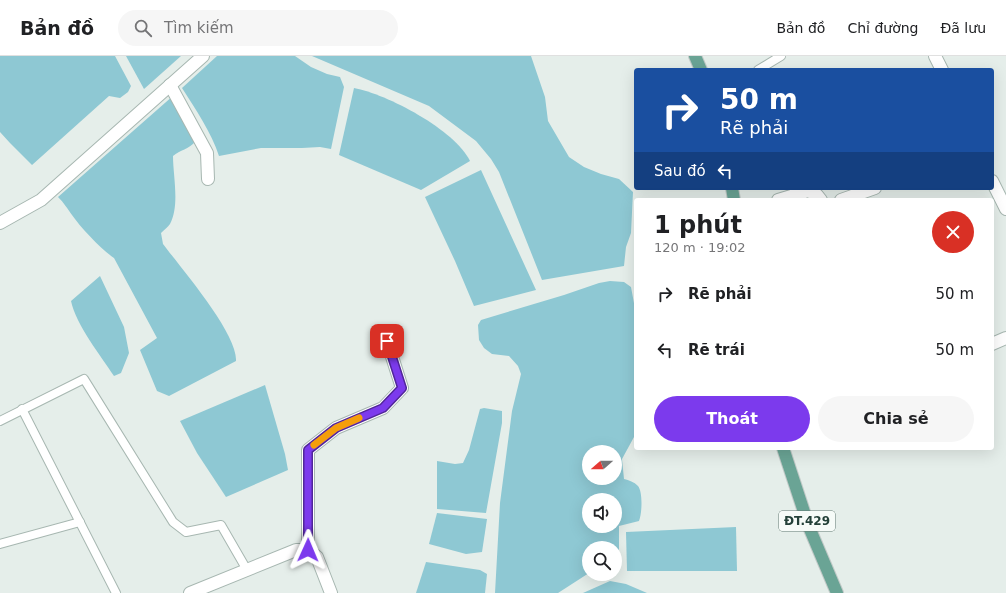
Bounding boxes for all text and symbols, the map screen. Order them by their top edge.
search box [118,10,398,46]
text: Bản đồ [20,17,94,39]
icon: search [132,17,154,39]
text: Tìm kiếm [164,19,234,37]
text: Bản đồ [776,20,825,36]
text: Chỉ đường [847,20,918,36]
text: Đã lưu [940,20,986,36]
text: 50 m [720,83,798,116]
icon: right [654,84,706,136]
text: Rẽ phải [720,117,788,138]
icon: left [714,160,736,182]
text: Sau đó [654,162,706,180]
text: 1 phút [654,211,742,239]
button: close [932,211,974,253]
text: 120 m · 19:02 [654,240,745,255]
icon: right [654,283,676,305]
text: Rẽ phải [688,285,752,303]
text: 50 m [936,285,974,303]
pin [370,324,404,358]
icon: arrive [376,330,398,352]
icon: left [654,339,676,361]
text: Rẽ trái [688,341,745,359]
text: 50 m [936,341,974,359]
button: Thoát [654,396,810,442]
button: Chia sẻ [818,396,974,442]
north arrow [582,445,622,485]
map controls [582,445,622,581]
button: sound [582,493,622,533]
road number: ĐT.429 [779,511,835,531]
position arrow [287,529,329,571]
button: search [582,541,622,581]

